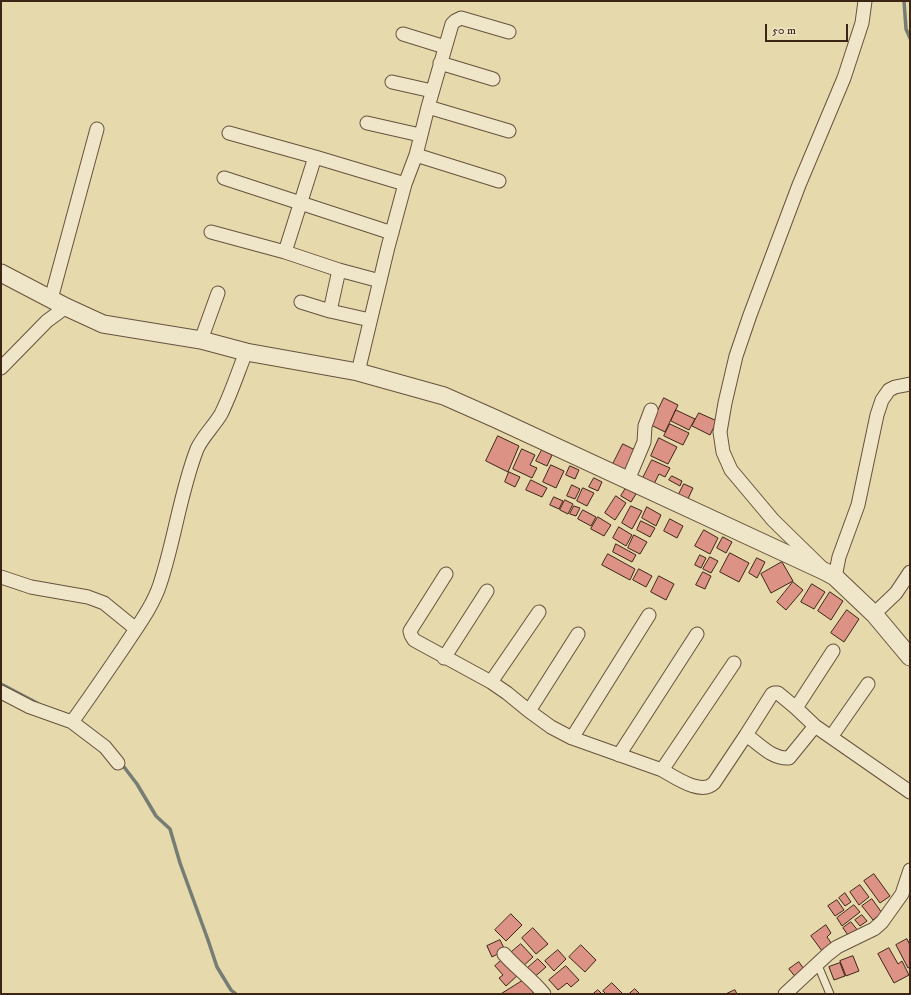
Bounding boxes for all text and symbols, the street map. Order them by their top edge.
scale bar [767,16,850,42]
text: 50 m [772,23,796,38]

